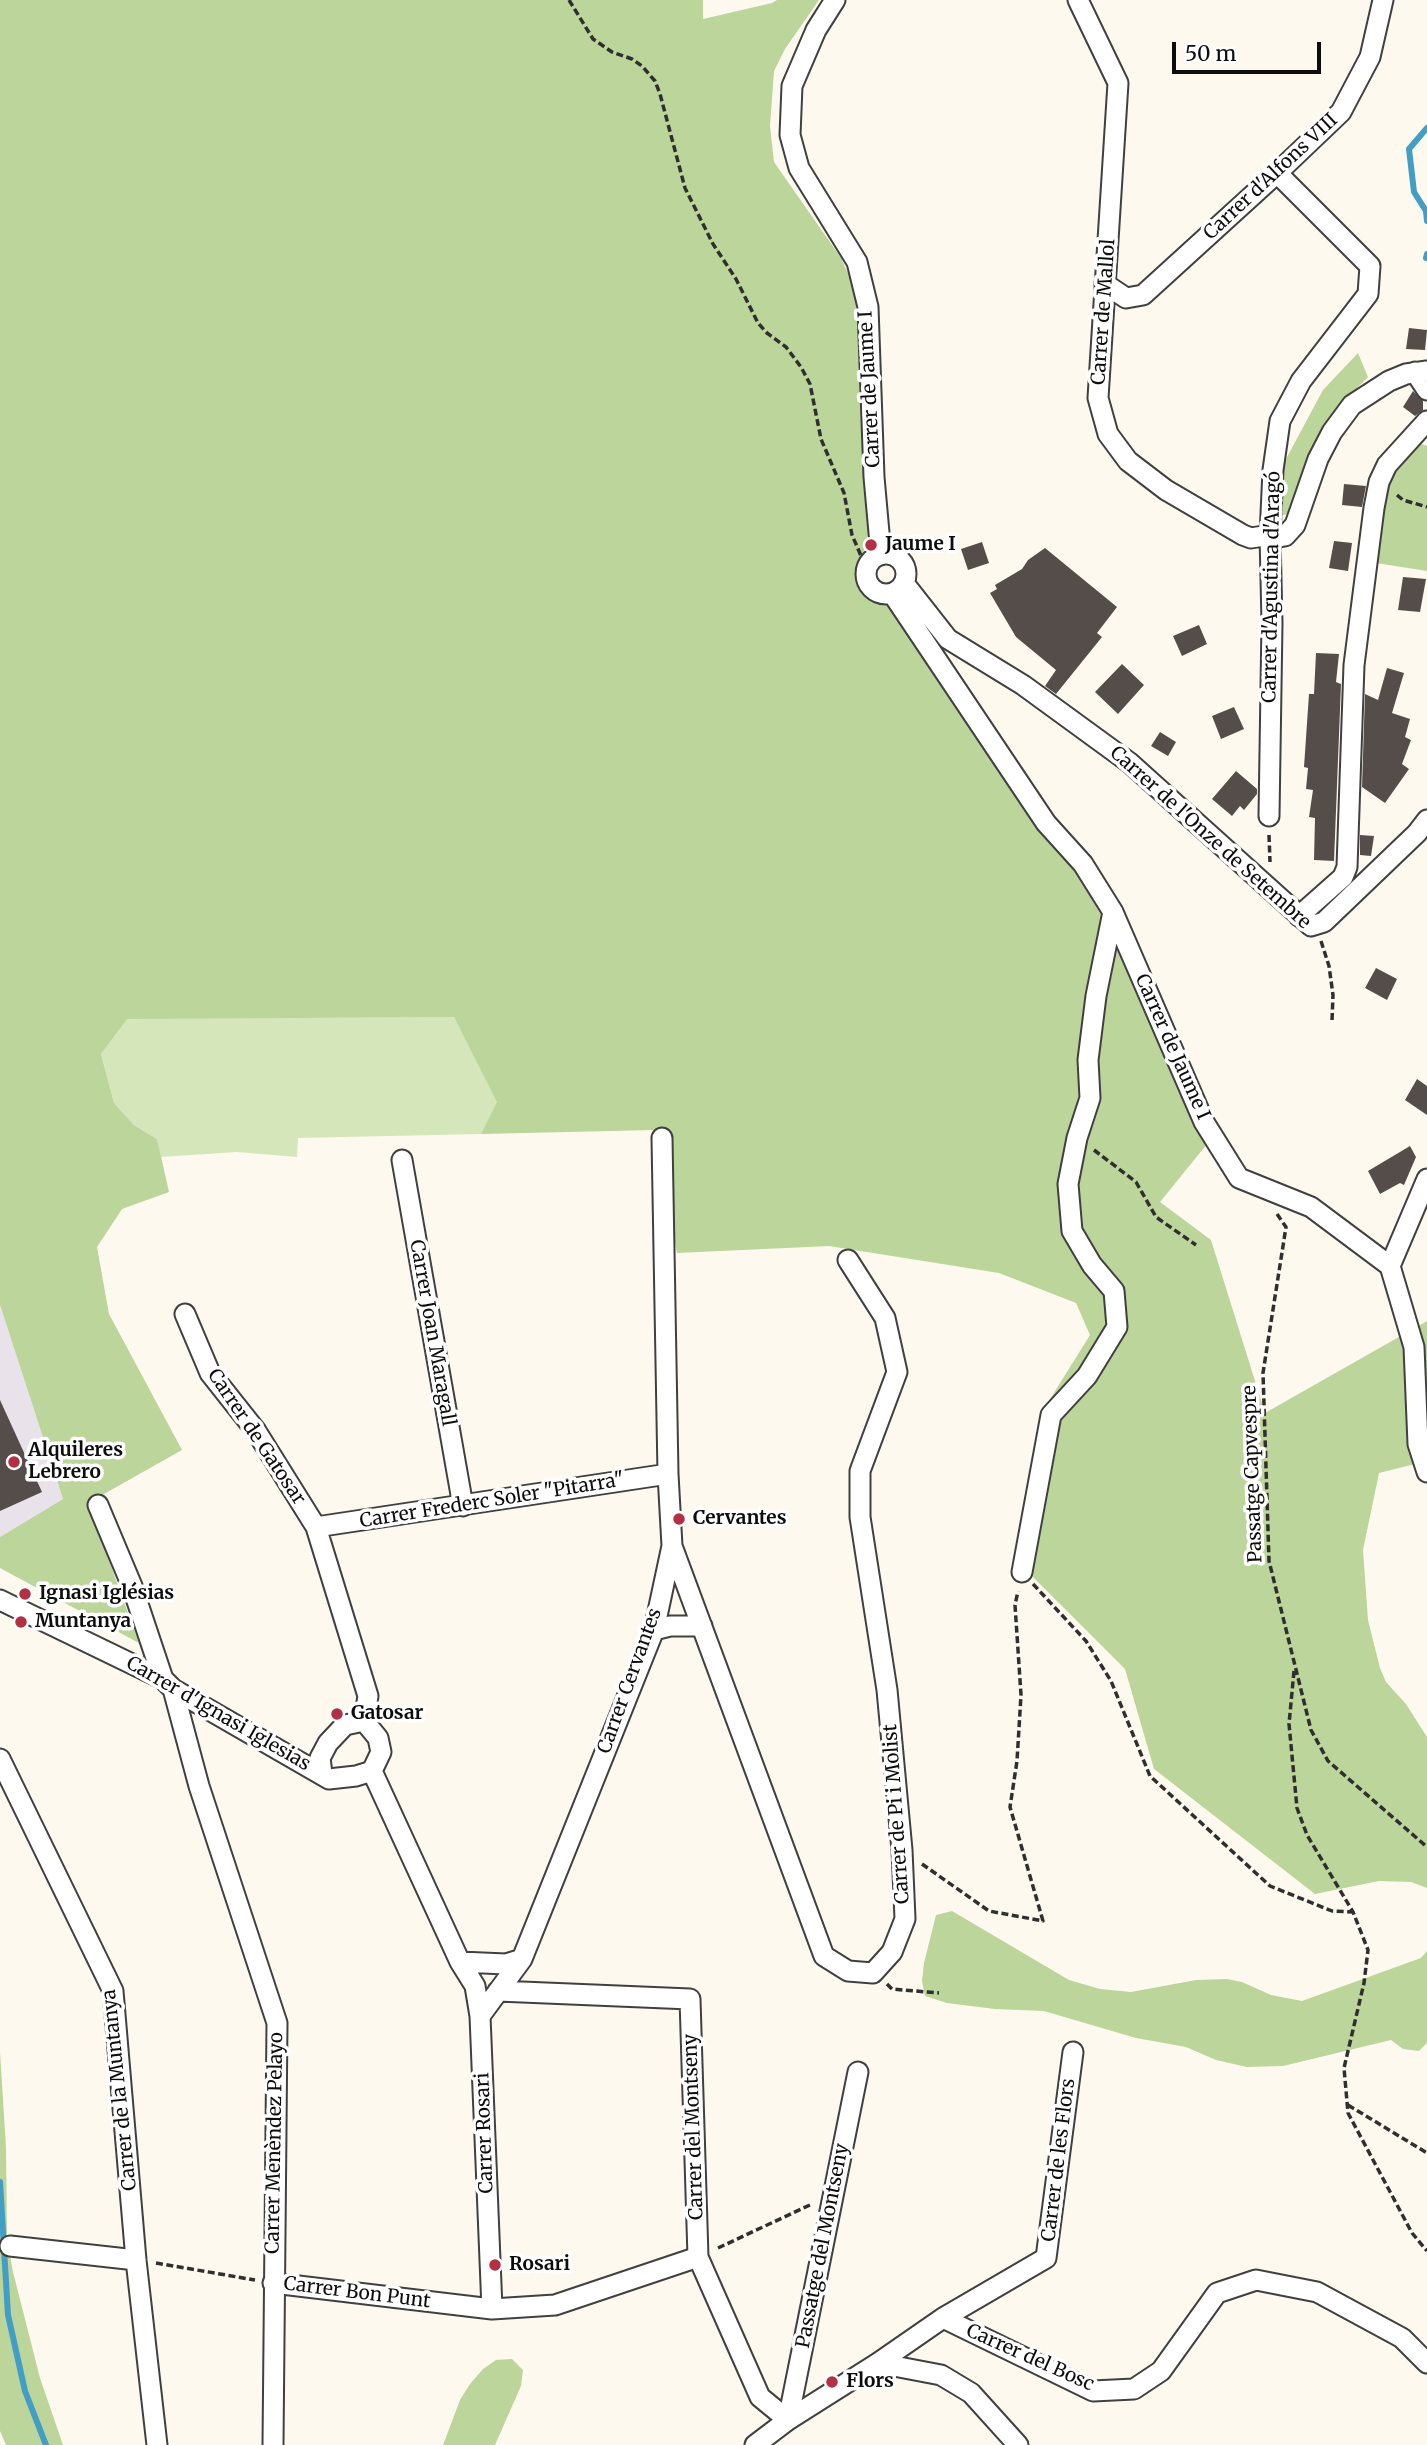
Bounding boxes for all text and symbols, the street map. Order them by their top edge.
scale bar [1175,28,1324,72]
text: 50 m [1185,40,1236,67]
street label: Carrer d'Alfons VIII [1199,109,1343,245]
street label: Carrer de Mallol [1088,238,1120,386]
street label: Carrer de Jaume I [855,310,885,468]
street label: Carrer d'Agustina d'Aragó [1259,471,1285,703]
place label: Jaume I [885,534,956,556]
marker: Jaume I [863,537,879,553]
street label: Carrer de l'Onze de Setembre [1105,742,1315,934]
street label: Carrer de Jaume I [1130,971,1214,1123]
street label: Carrer Joan Maragall [404,1238,460,1428]
street label: Carrer de Gatosar [202,1365,310,1509]
street label: Passatge Capvespre [1239,1385,1267,1563]
place label: Alquileres Lebrero [28,1440,123,1484]
marker: Alquileres Lebrero [6,1454,22,1470]
street label: Carrer Frederc Soler "Pitarra" [358,1469,626,1533]
place label: Cervantes [693,1508,787,1530]
marker: Cervantes [671,1511,687,1527]
place label: Ignasi Iglésias [39,1583,174,1605]
marker: Ignasi Iglésias [17,1586,33,1602]
street label: Carrer Cervantes [593,1605,667,1757]
place label: Muntanya [35,1611,131,1633]
marker: Muntanya [13,1614,29,1630]
street label: Carrer d'Ignasi Iglesias [122,1652,314,1776]
place label: Gatosar [351,1703,423,1725]
marker: Gatosar [329,1706,345,1722]
street label: Carrer de Pi i Molist [879,1723,915,1905]
street label: Carrer de la Muntanya [98,1988,142,2192]
street label: Carrer Menèndez Pelayo [262,2032,288,2254]
street label: Carrer del Montseny [679,2034,709,2220]
street label: Carrer Rosari [471,2072,499,2194]
street label: Carrer de les Flors [1038,2077,1080,2243]
street label: Passatge del Montseny [792,2142,854,2350]
place label: Rosari [509,2254,570,2276]
marker: Rosari [487,2257,503,2273]
street label: Carrer Bon Punt [282,2273,432,2313]
street label: Carrer del Bosc [963,2320,1097,2396]
place label: Flors [846,2371,894,2393]
marker: Flors [824,2374,840,2390]

